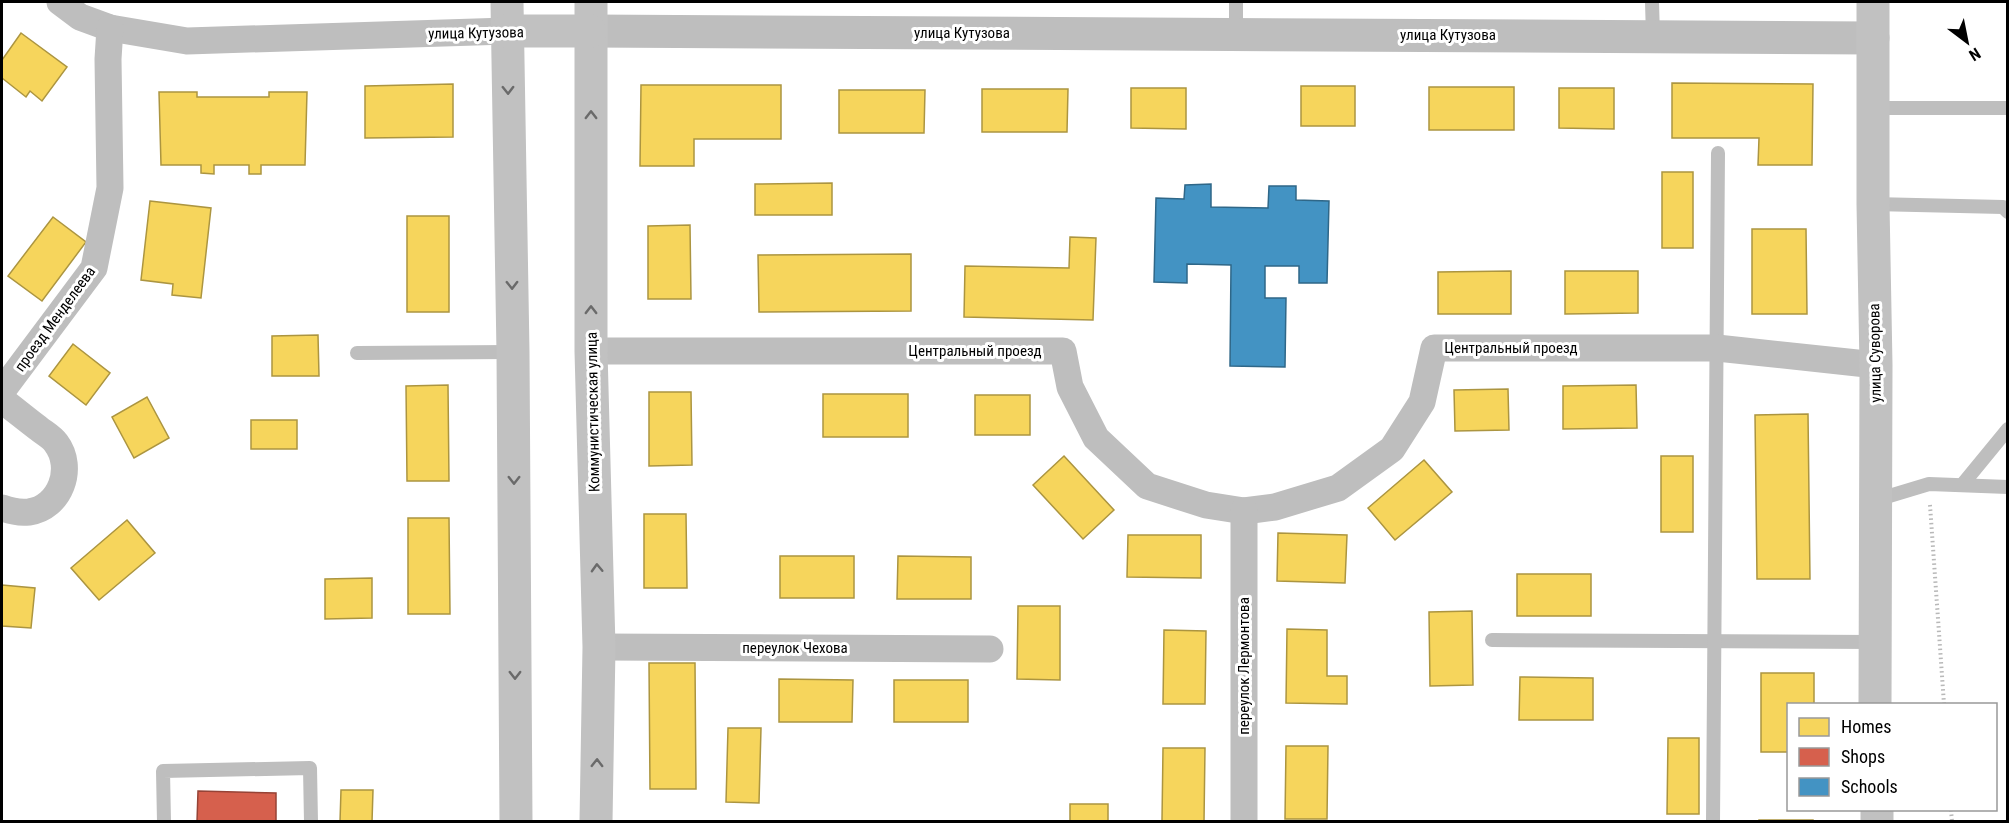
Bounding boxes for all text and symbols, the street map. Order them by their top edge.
north arrow [1937,12,1997,72]
street label: улица Кутузова [428,23,524,43]
street label: улица Кутузова [914,24,1010,42]
street label: улица Кутузова [1400,26,1496,44]
text: N [1965,44,1984,65]
one-way arrow [502,85,514,94]
one-way arrow [585,111,597,120]
street label: проезд Менделеева [11,263,99,375]
one-way arrow [506,280,518,289]
street label: улица Суворова [1865,303,1885,403]
one-way arrow [585,306,597,315]
street label: Коммунистическая улица [583,332,603,492]
street label: Центральный проезд [1444,339,1578,357]
street label: Центральный проезд [908,342,1042,360]
one-way arrow [508,475,520,484]
one-way arrow [591,564,603,573]
street label: переулок Лермонтова [1235,597,1253,735]
street label: переулок Чехова [742,639,848,657]
one-way arrow [509,670,521,679]
legend [1787,703,1997,811]
text: Homes [1841,716,1891,737]
text: Shops [1841,746,1885,767]
one-way arrow [591,759,603,768]
text: Schools [1841,776,1898,797]

